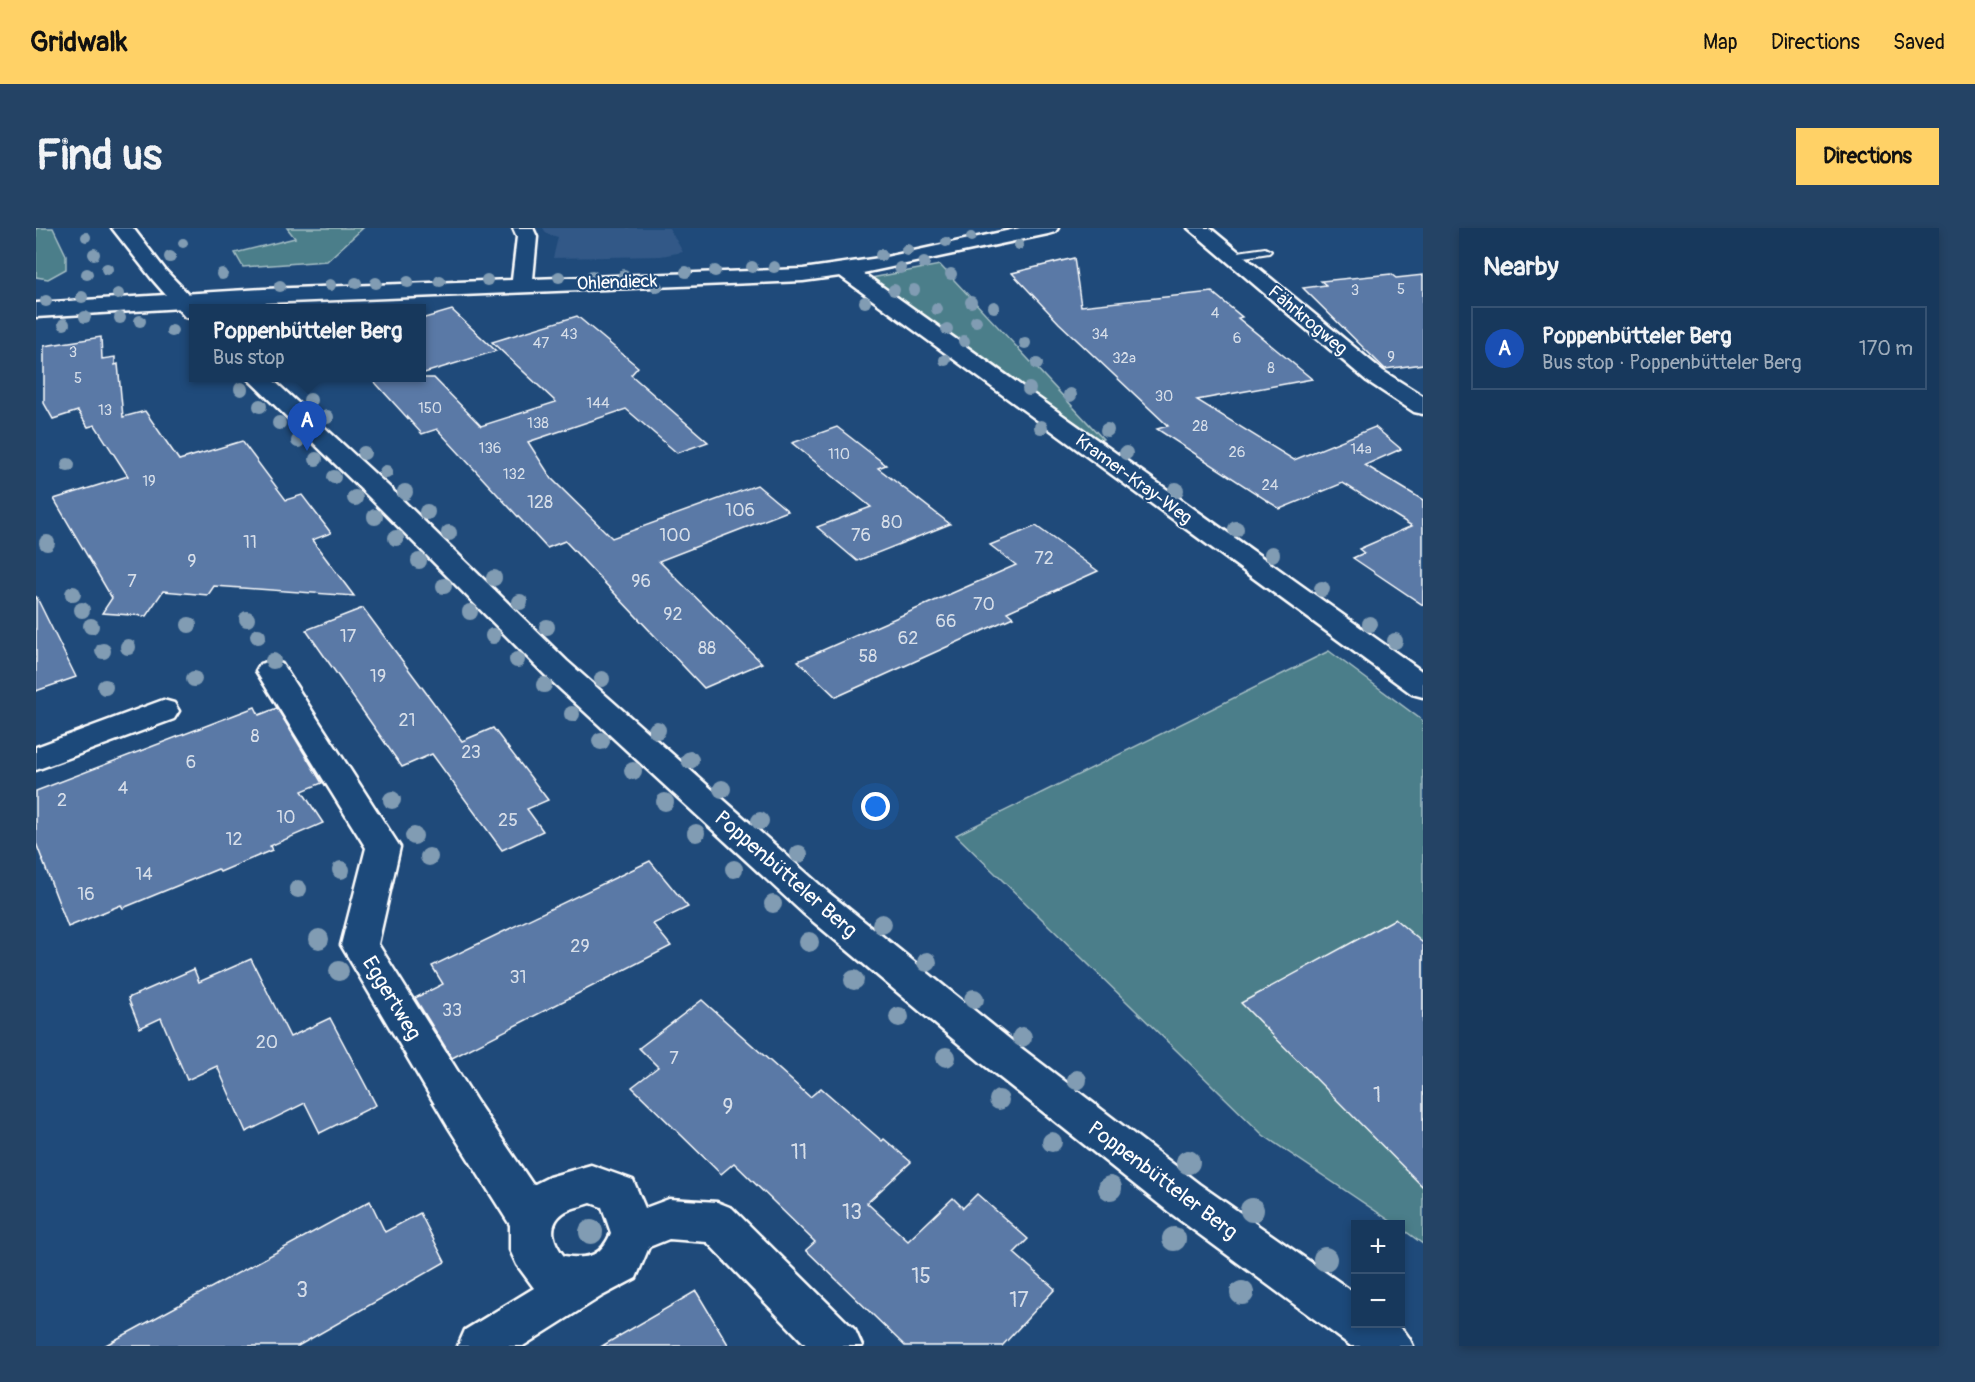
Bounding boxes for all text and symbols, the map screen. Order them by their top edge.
text: Gridwalk [30,25,128,60]
text: Map [1703,29,1738,56]
text: Directions [1771,29,1860,56]
text: Saved [1893,29,1945,56]
button: Directions [1796,128,1939,185]
text: Find us [36,130,162,182]
text: Nearby [1483,251,1559,283]
street label: Ohlendieck [576,270,658,295]
house number: 5 [1397,280,1405,299]
street label: Fährkrogweg [1263,281,1352,360]
house number: 3 [1351,281,1359,300]
popup [189,304,426,382]
house number: 4 [1211,304,1220,323]
text: Poppenbütteler Berg [213,317,402,345]
text: Poppenbütteler Berg [1542,322,1732,350]
house number: 43 [560,325,578,344]
house number: 34 [1091,325,1109,344]
house number: 6 [1233,329,1241,348]
house number: 47 [533,334,549,353]
text: A [1498,336,1511,361]
text: 170 m [1859,336,1913,361]
house number: 3 [69,343,77,362]
text: Bus stop [213,345,285,370]
house number: 9 [1387,348,1395,367]
house number: 32a [1112,349,1136,368]
text: Bus stop · Poppenbütteler Berg [1542,350,1801,375]
house number: 8 [1267,359,1275,378]
house number: 5 [74,369,82,388]
house number: 30 [1155,387,1173,406]
house number: 144 [586,394,610,413]
house number: 150 [418,399,442,418]
house number: 13 [98,401,112,420]
pin: A [288,402,326,451]
house number: 138 [527,414,549,433]
house number: 28 [1192,417,1208,436]
street label: Kramer-Kray-Weg [1071,429,1197,530]
house number: 136 [479,439,501,458]
house number: 14a [1350,440,1372,459]
house number: 26 [1228,443,1246,462]
house number: 110 [828,445,850,464]
house number: 132 [503,465,525,484]
house number: 19 [142,472,156,491]
house number: 24 [1261,476,1279,495]
house number: 128 [527,491,553,514]
house number: 106 [725,499,755,522]
house number: 80 [881,511,903,534]
house number: 100 [659,524,691,547]
house number: 76 [851,524,871,547]
house number: 11 [243,531,257,554]
house number: 72 [1034,547,1054,570]
house number: 9 [187,550,197,573]
house number: 7 [127,570,137,593]
house number: 96 [631,570,651,593]
house number: 70 [973,593,995,616]
house number: 92 [663,603,683,626]
house number: 66 [936,610,956,633]
house number: 17 [340,625,357,648]
house number: 62 [898,627,918,650]
house number: 88 [698,637,716,660]
house number: 58 [859,645,877,668]
house number: 19 [370,665,386,688]
house number: 21 [398,709,416,732]
house number: 8 [250,725,260,748]
house number: 23 [461,741,481,764]
house number: 6 [186,751,196,774]
house number: 4 [118,777,129,800]
house number: 2 [57,789,67,812]
your location [861,792,890,821]
street label: Poppenbütteler Berg [709,805,863,944]
house number: 10 [276,806,296,829]
house number: 25 [498,809,518,832]
house number: 12 [225,828,243,851]
house number: 14 [135,863,153,886]
house number: 16 [77,883,95,906]
house number: 29 [570,935,590,958]
street label: Eggertweg [356,951,427,1045]
house number: 31 [509,966,527,989]
house number: 33 [442,999,462,1022]
house number: 20 [256,1031,278,1054]
house number: 7 [669,1047,679,1070]
house number: 1 [1373,1082,1381,1109]
house number: 9 [723,1094,733,1121]
street label: Poppenbütteler Berg [1082,1115,1243,1246]
house number: 11 [791,1139,807,1166]
house number: 13 [842,1199,862,1226]
map controls [1351,1220,1405,1328]
button: + [1351,1220,1405,1274]
house number: 15 [911,1263,931,1290]
button: − [1351,1274,1405,1328]
house number: 3 [296,1277,308,1304]
house number: 17 [1009,1287,1029,1314]

